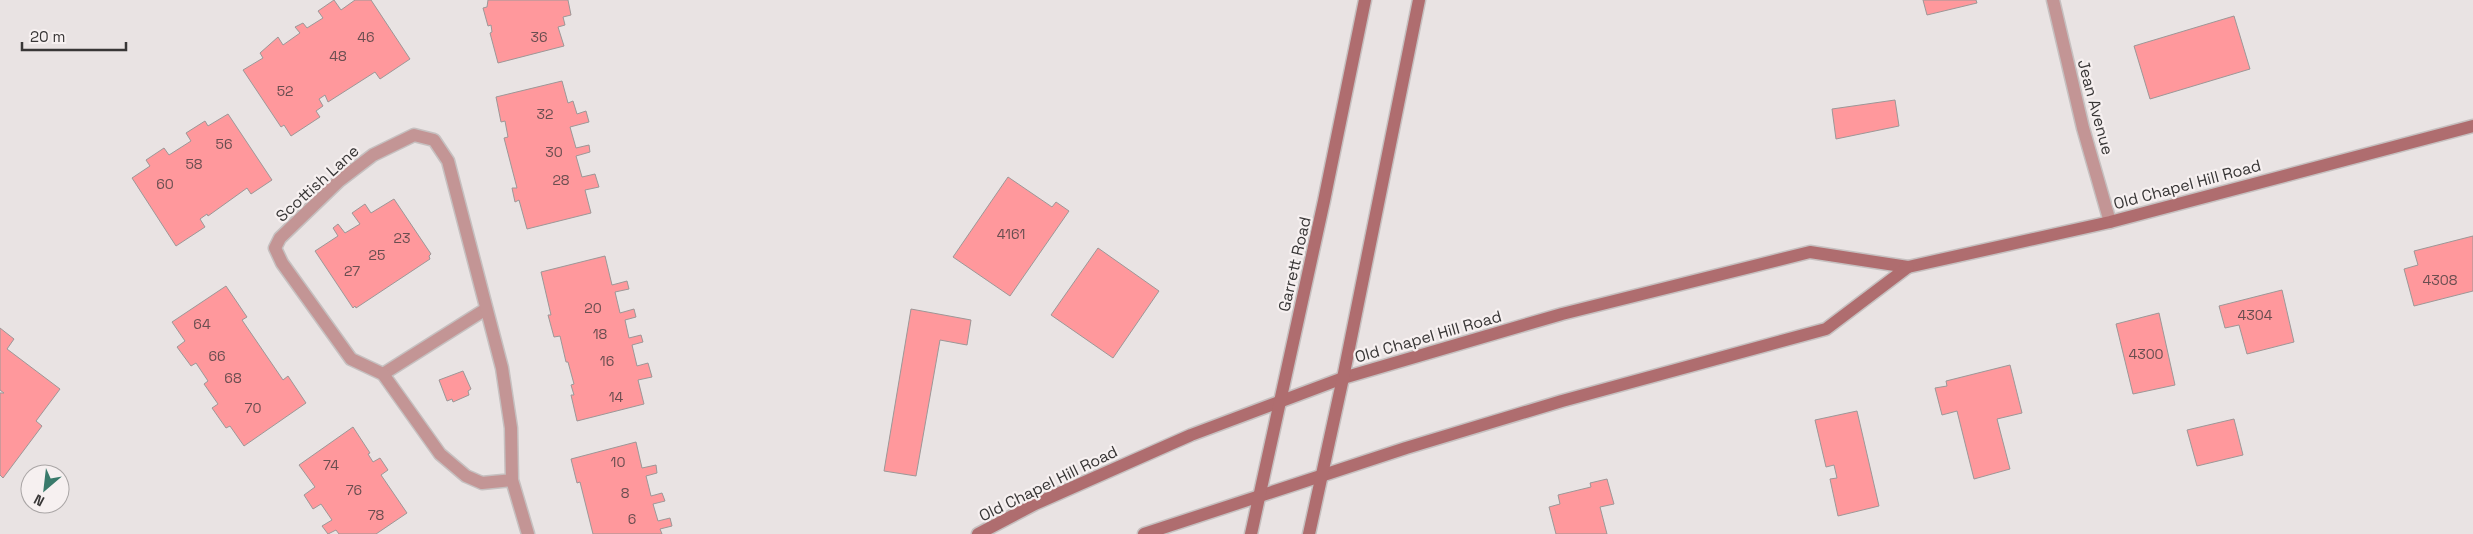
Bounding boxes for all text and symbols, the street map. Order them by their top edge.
scale bar [22,20,126,52]
text: 20 m [30,27,65,46]
house number: 46 [357,28,375,46]
house number: 36 [530,28,548,46]
house number: 48 [329,47,347,65]
street label: Jean Avenue [2073,57,2118,157]
house number: 52 [277,82,293,100]
house number: 32 [537,105,553,123]
house number: 56 [216,135,232,153]
street label: Scottish Lane [271,140,363,226]
house number: 30 [545,143,563,161]
house number: 58 [185,155,203,173]
street label: Old Chapel Hill Road [2111,155,2263,214]
house number: 28 [552,171,570,189]
house number: 60 [156,175,174,193]
street label: Garrett Road [1273,215,1316,314]
house number: 4161 [997,225,1025,243]
house number: 23 [394,229,410,247]
house number: 25 [369,246,385,264]
house number: 27 [344,262,360,280]
house number: 4308 [2423,271,2458,289]
house number: 20 [584,299,602,317]
street label: Old Chapel Hill Road [1352,305,1504,367]
house number: 4304 [2238,306,2273,324]
house number: 64 [193,315,211,333]
house number: 18 [593,325,608,343]
house number: 4300 [2128,345,2164,363]
house number: 66 [208,347,226,365]
house number: 16 [600,352,614,370]
house number: 68 [224,369,242,387]
house number: 14 [609,388,624,406]
house number: 70 [245,399,261,417]
street label: Old Chapel Hill Road [975,441,1121,526]
house number: 10 [611,453,625,471]
house number: 74 [323,456,339,474]
north arrow [20,464,70,514]
house number: 76 [346,481,362,499]
house number: 8 [621,484,630,502]
text: N [31,490,47,511]
house number: 78 [368,506,385,524]
house number: 6 [628,510,636,528]

